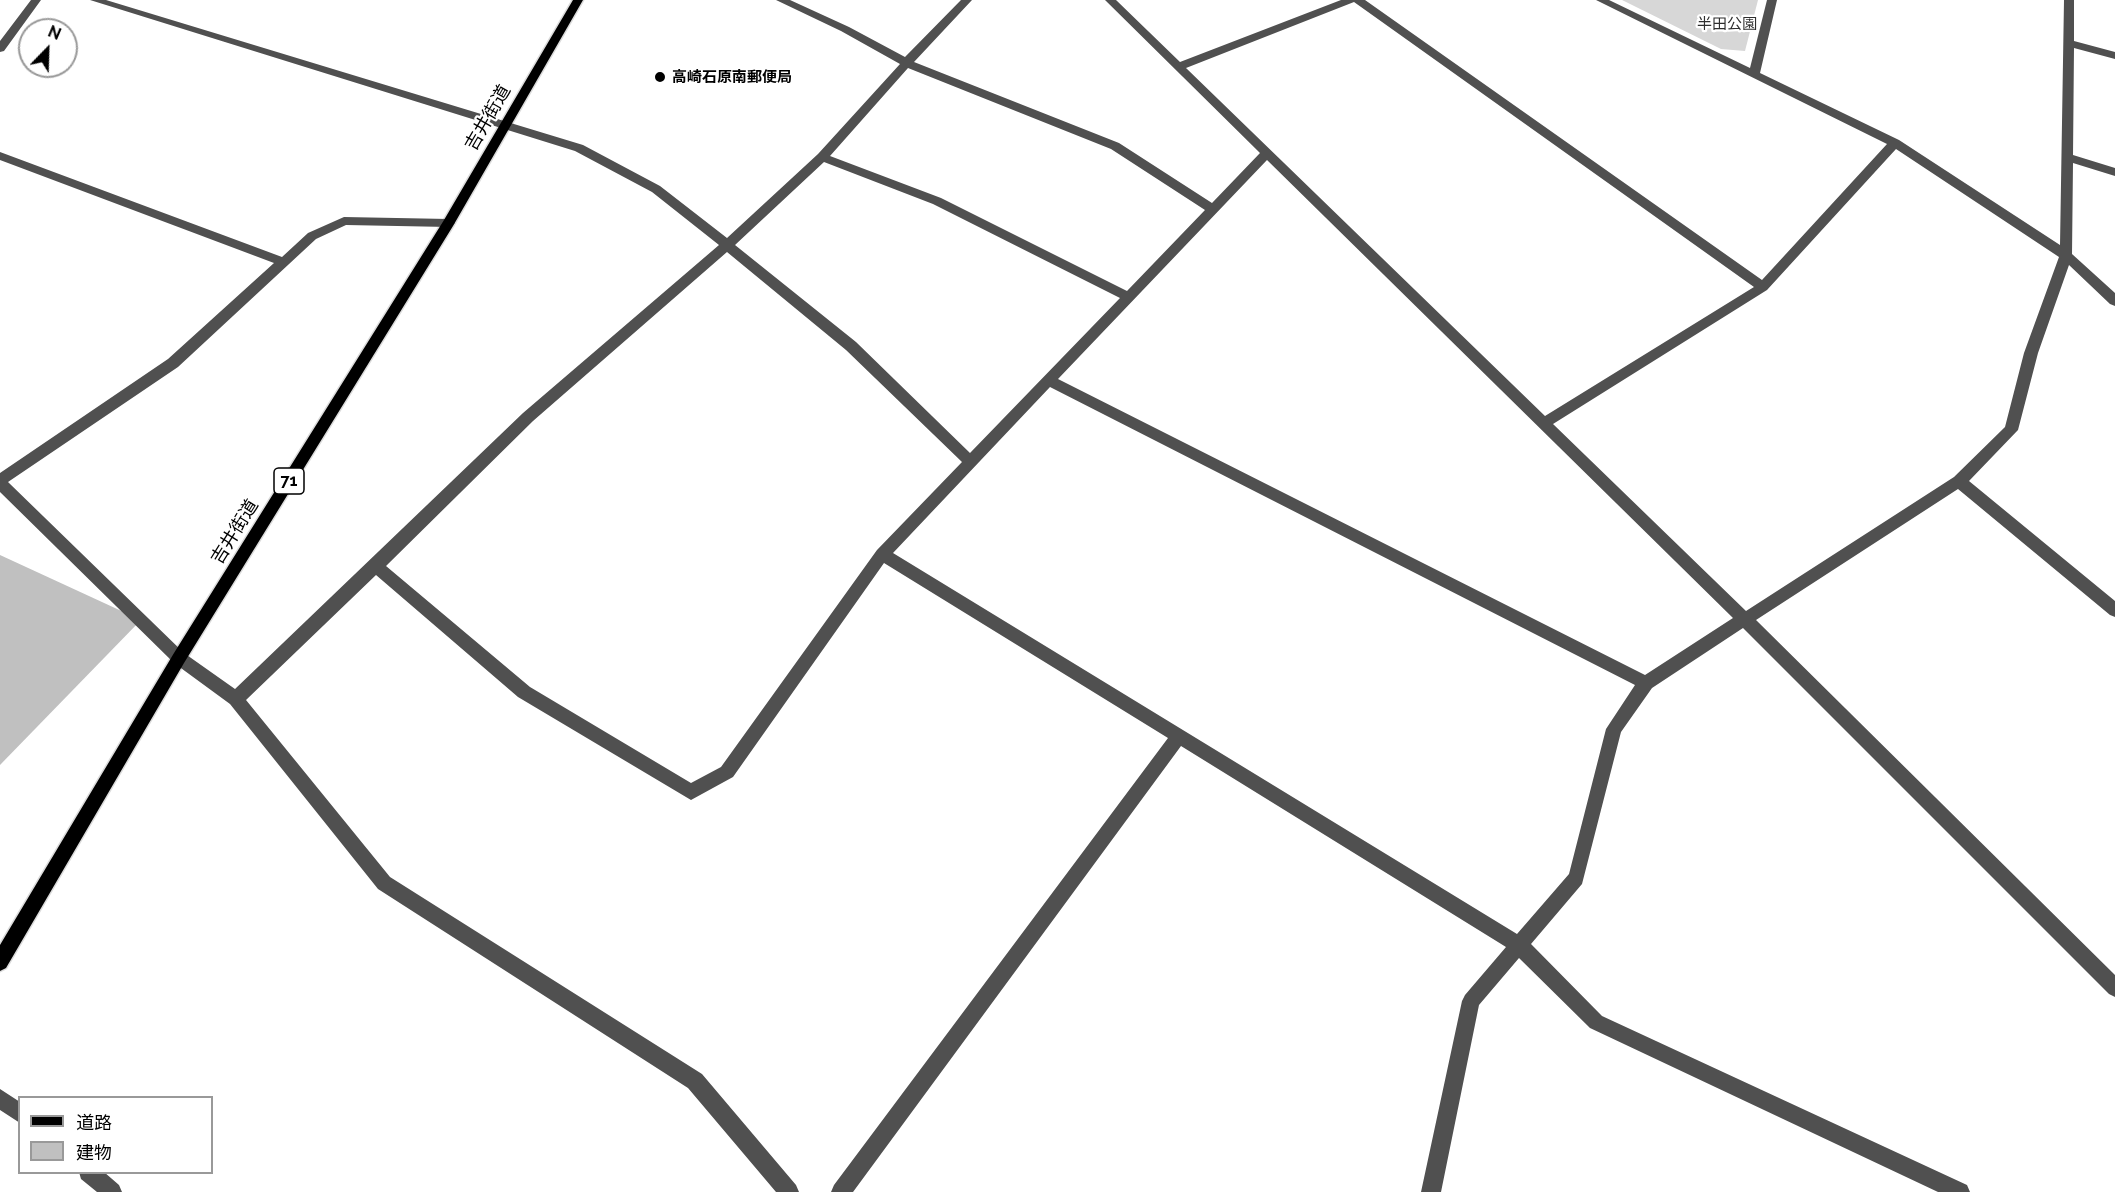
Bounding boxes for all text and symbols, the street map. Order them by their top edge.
park label: 半田公園 [1697,15,1757,33]
north arrow [18,18,78,78]
text: N [45,22,64,44]
place label: 高崎石原南郵便局 [672,68,792,86]
marker: 高崎石原南郵便局 [653,70,667,84]
street label: 吉井街道 [461,81,515,155]
road number: 71 [274,468,304,494]
street label: 吉井街道 [207,496,263,568]
legend [18,1096,213,1174]
text: 道路 [76,1112,112,1133]
text: 建物 [76,1142,112,1163]

